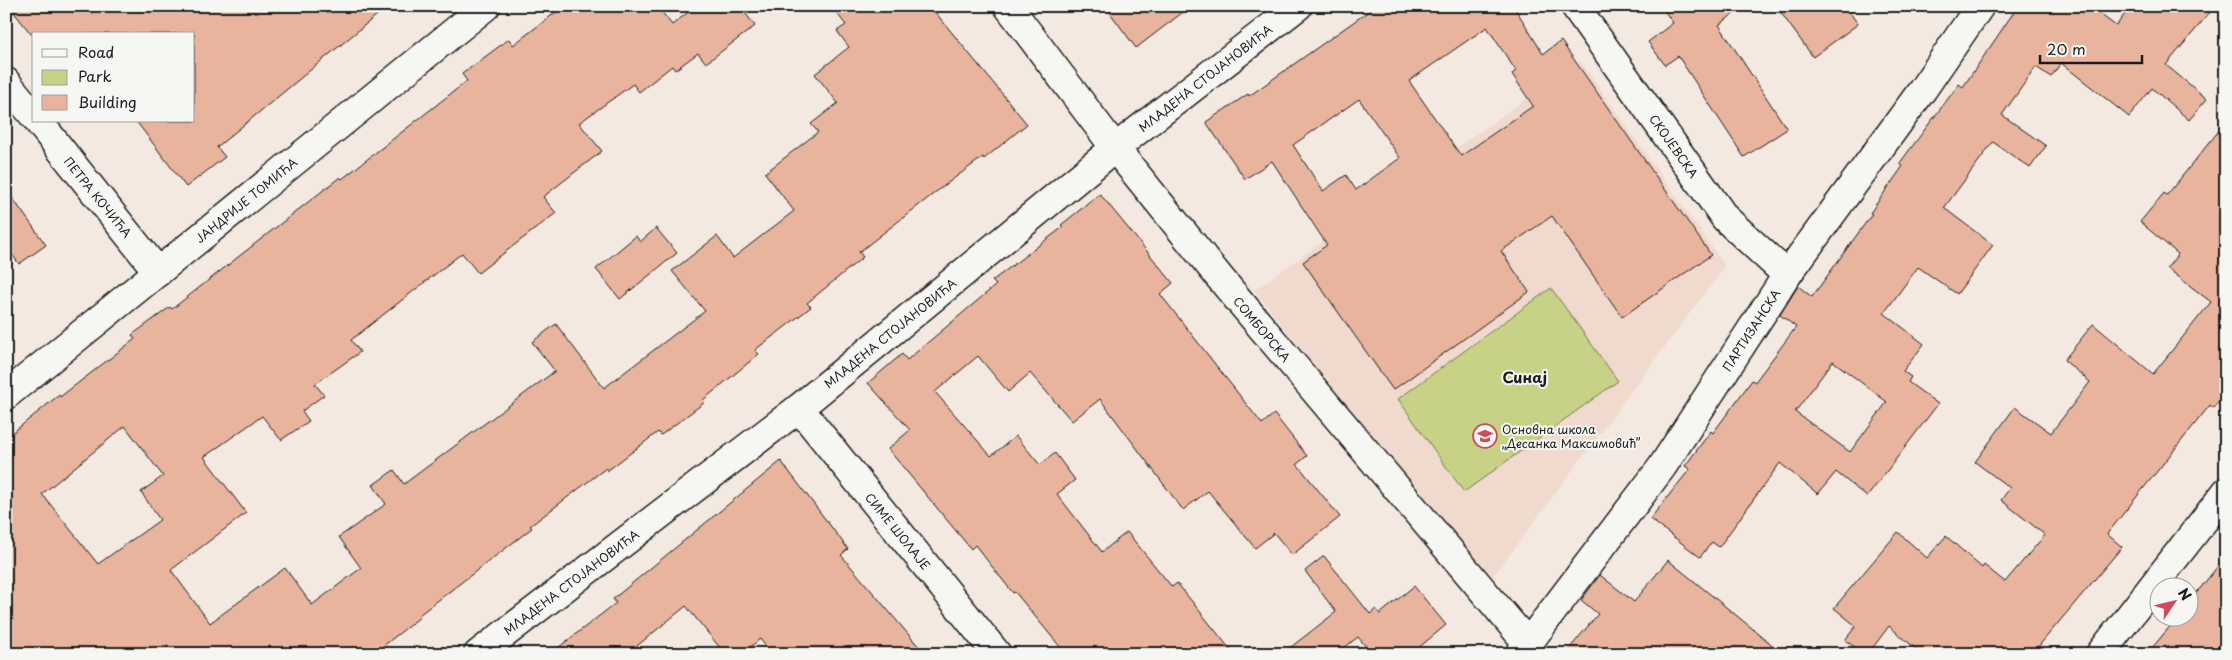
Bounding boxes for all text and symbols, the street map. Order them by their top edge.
street label: МЛАДЕНА СТОЈАНОВИЋА [1134,20,1276,136]
legend [32,32,195,122]
scale bar [2040,32,2142,64]
text: 20 m [2047,37,2086,60]
text: Road [78,40,114,63]
text: Park [78,64,112,87]
text: Building [78,90,137,113]
street label: СКОЈЕВСКА [1645,110,1703,182]
street label: ПЕТРА КОЧИЋА [60,153,136,241]
street label: ЈАНДРИЈЕ ТОМИЋА [191,153,301,247]
street label: МЛАДЕНА СТОЈАНОВИЋА [820,274,960,392]
street label: ПАРТИЗАНСКА [1718,285,1784,375]
street label: СОМБОРСКА [1229,292,1295,366]
district label: Синај [1503,365,1547,388]
place label: Основна школа „Десанка Максимовић” [1502,420,1641,452]
school or university icon: Основна школа „Десанка Максимовић” [1472,423,1498,449]
street label: СИМЕ ШОЛАЈЕ [861,489,935,573]
street label: МЛАДЕНА СТОЈАНОВИЋА [500,525,642,639]
north arrow [2150,578,2200,628]
text: N [2173,584,2197,605]

